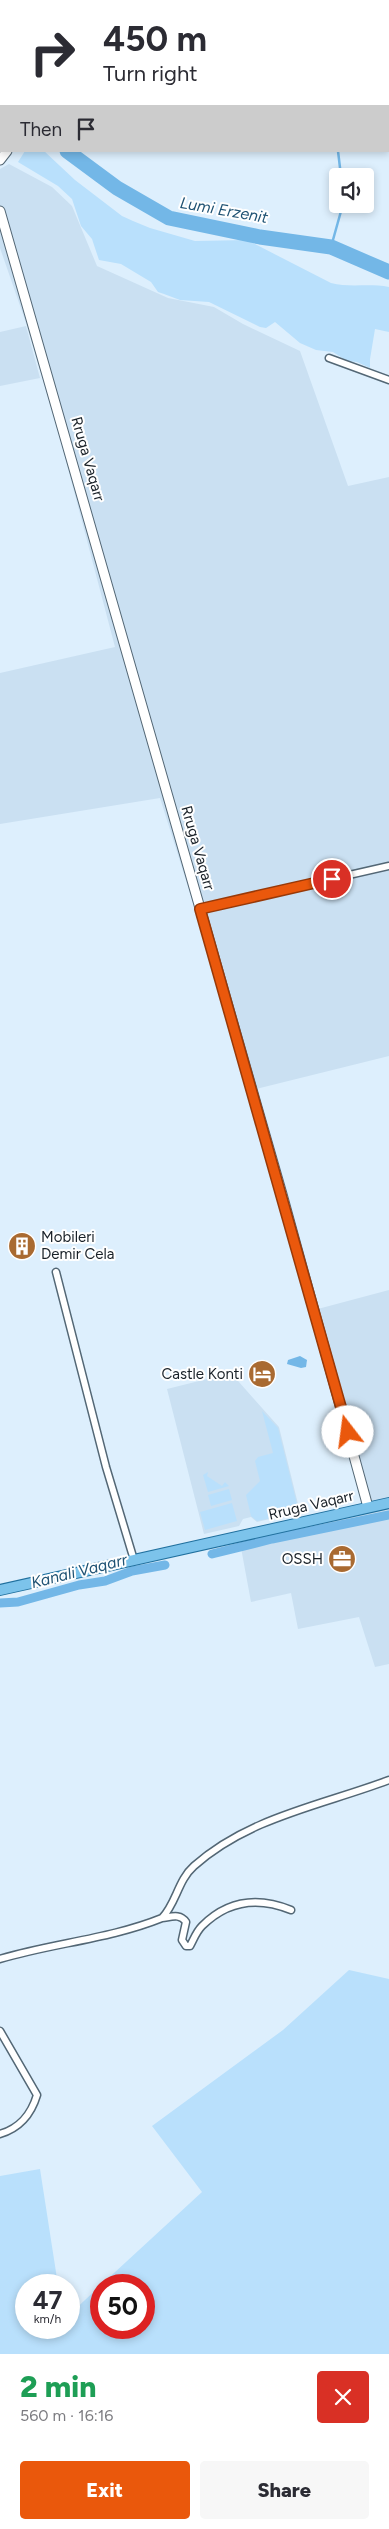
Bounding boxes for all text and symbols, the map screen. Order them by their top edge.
text: 450 m [103,18,207,60]
icon: right [20,20,85,85]
text: Turn right [103,60,198,87]
icon: arrive [72,115,100,143]
text: Then [20,118,62,141]
map controls [329,168,374,213]
button: sound [329,168,374,213]
water label: Lumi Erzenit [179,193,270,227]
street label: Rruga Vaqarr [67,415,109,503]
street label: Rruga Vaqarr [177,804,219,892]
pin [311,858,353,900]
icon: arrive [318,865,346,893]
place label: Mobileri Demir Cela [41,1228,115,1263]
building icon: Mobileri Demir Cela [7,1231,37,1261]
hotel icon: Castle Konti [247,1359,277,1389]
place label: Castle Konti [161,1365,243,1383]
position arrow [321,1405,373,1457]
street label: Rruga Vaqarr [267,1486,355,1524]
office icon: OSSH [327,1544,357,1574]
water label: Kanali Vaqarr [29,1550,129,1592]
place label: OSSH [282,1550,323,1568]
speed limit sign: 50 [90,2274,155,2339]
text: 47 [33,2285,62,2315]
text: km/h [34,2312,61,2326]
text: 2 min [20,2368,97,2405]
button: close [317,2371,369,2423]
text: 560 m · 16:16 [20,2406,113,2425]
button: Exit [20,2461,190,2519]
button: Share [200,2461,369,2519]

